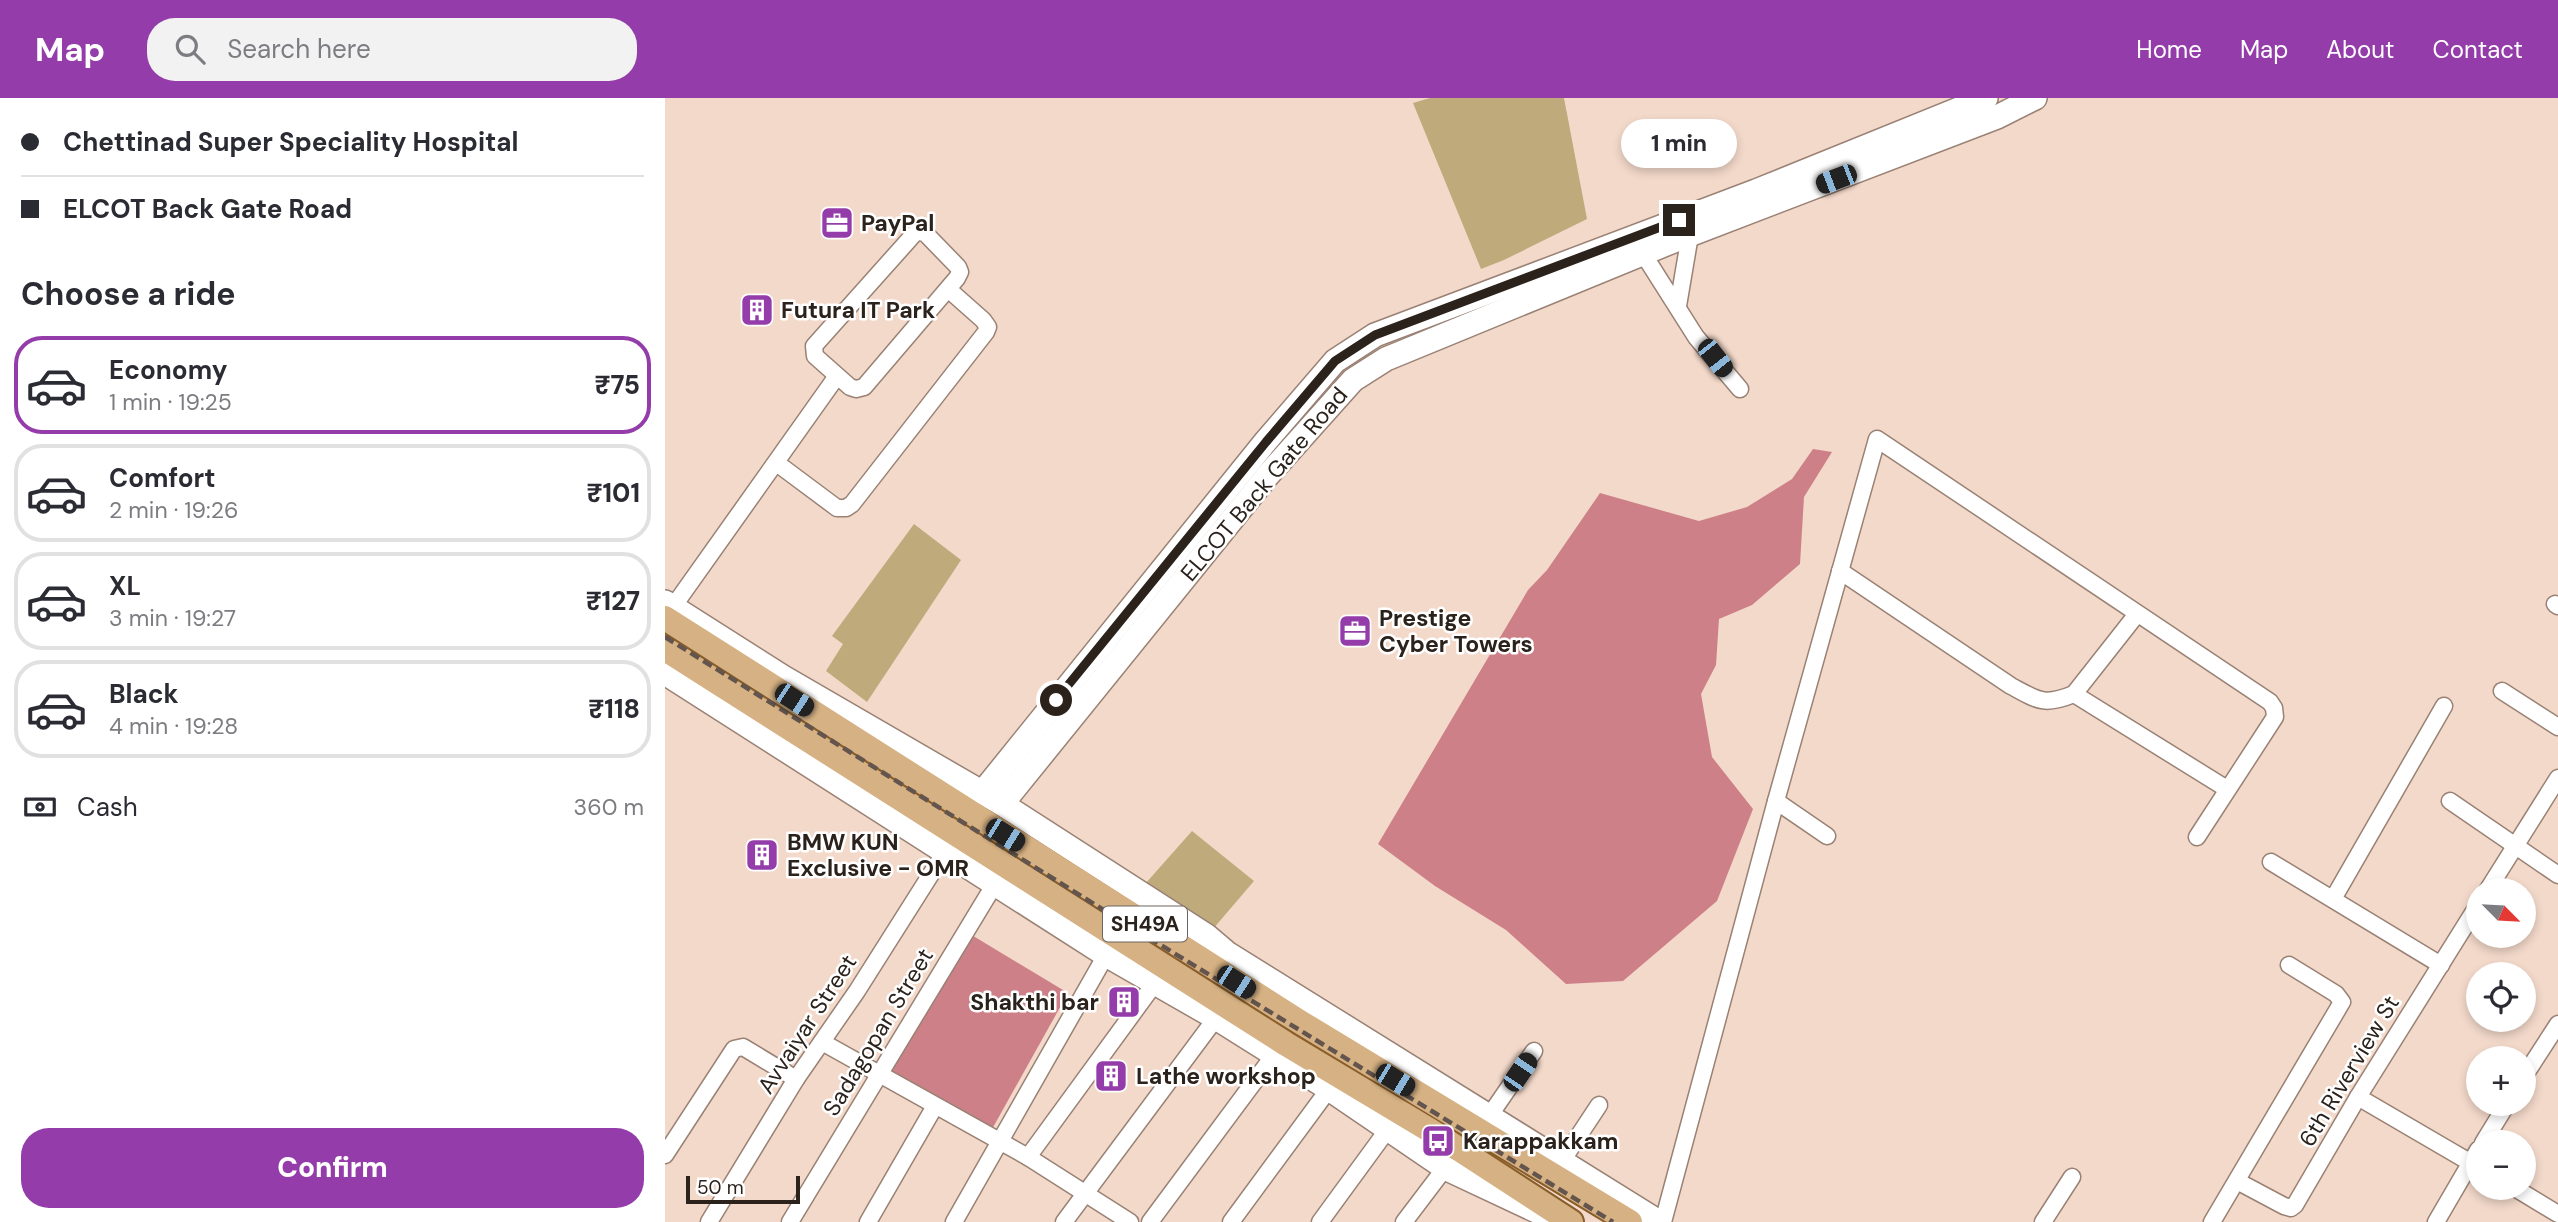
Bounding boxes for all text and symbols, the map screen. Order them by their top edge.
search box [147,18,637,81]
text: Map [35,28,105,71]
icon: search [171,30,209,68]
text: Search here [227,32,371,66]
text: Home [2136,34,2202,65]
text: Map [2240,34,2288,65]
text: About [2326,34,2395,65]
text: Contact [2433,34,2523,65]
callout: 1 min [1621,118,1737,167]
text: Chettinad Super Speciality Hospital [63,125,518,159]
text: 1 min [1651,128,1707,158]
car [1813,162,1860,196]
text: ELCOT Back Gate Road [63,192,352,226]
office icon: PayPal [818,204,856,242]
route end [1663,204,1695,236]
place label: PayPal [861,208,934,238]
text: Choose a ride [21,273,236,315]
building icon: Futura IT Park [738,291,776,329]
place label: Futura IT Park [781,295,935,325]
car [1694,335,1737,381]
text: Economy [109,353,227,387]
icon: car [25,354,88,417]
text: ₹75 [595,368,640,402]
street label: ELCOT Back Gate Road [1174,381,1354,587]
text: 1 min · 19:25 [109,387,232,417]
text: Comfort [109,461,215,495]
icon: car [25,462,88,525]
text: ₹101 [587,476,640,510]
text: 2 min · 19:26 [109,495,238,525]
text: XL [109,569,141,603]
icon: car [25,570,88,633]
text: ₹127 [586,584,640,618]
text: 3 min · 19:27 [109,603,236,633]
place label: Prestige Cyber Towers [1379,603,1533,659]
office icon: Prestige Cyber Towers [1336,612,1374,650]
text: Black [109,677,179,711]
icon: car [25,678,88,741]
car [771,680,818,720]
route start [1040,684,1072,716]
text: ₹118 [588,692,640,726]
text: 4 min · 19:28 [109,711,238,741]
icon: cash [21,788,59,826]
text: Cash [77,790,138,824]
text: 360 m [574,792,644,822]
car [982,815,1029,855]
place label: BMW KUN Exclusive - OMR [787,827,969,883]
building icon: BMW KUN Exclusive - OMR [743,836,781,874]
north arrow [2466,878,2536,948]
map controls [2466,878,2536,1200]
road number: SH49A [1103,906,1187,942]
street label: Sadagopan Street [816,943,940,1121]
street label: Avvaiyar Street [751,949,863,1099]
car [1213,962,1260,1002]
button: locate [2466,962,2536,1032]
building icon: Shakthi bar [1105,983,1143,1021]
place label: Shakthi bar [970,987,1099,1017]
street label: 6th Riverview St [2292,990,2406,1152]
button: + [2466,1046,2536,1116]
car [1500,1049,1541,1095]
building icon: Lathe workshop [1092,1057,1130,1095]
car [1372,1060,1419,1100]
place label: Lathe workshop [1136,1061,1316,1091]
bus stop icon: Karappakkam [1419,1122,1457,1160]
place label: Karappakkam [1463,1126,1618,1156]
button: Confirm [21,1128,644,1208]
button: − [2466,1130,2536,1200]
scale bar [686,1173,800,1205]
text: 50 m [697,1175,744,1200]

